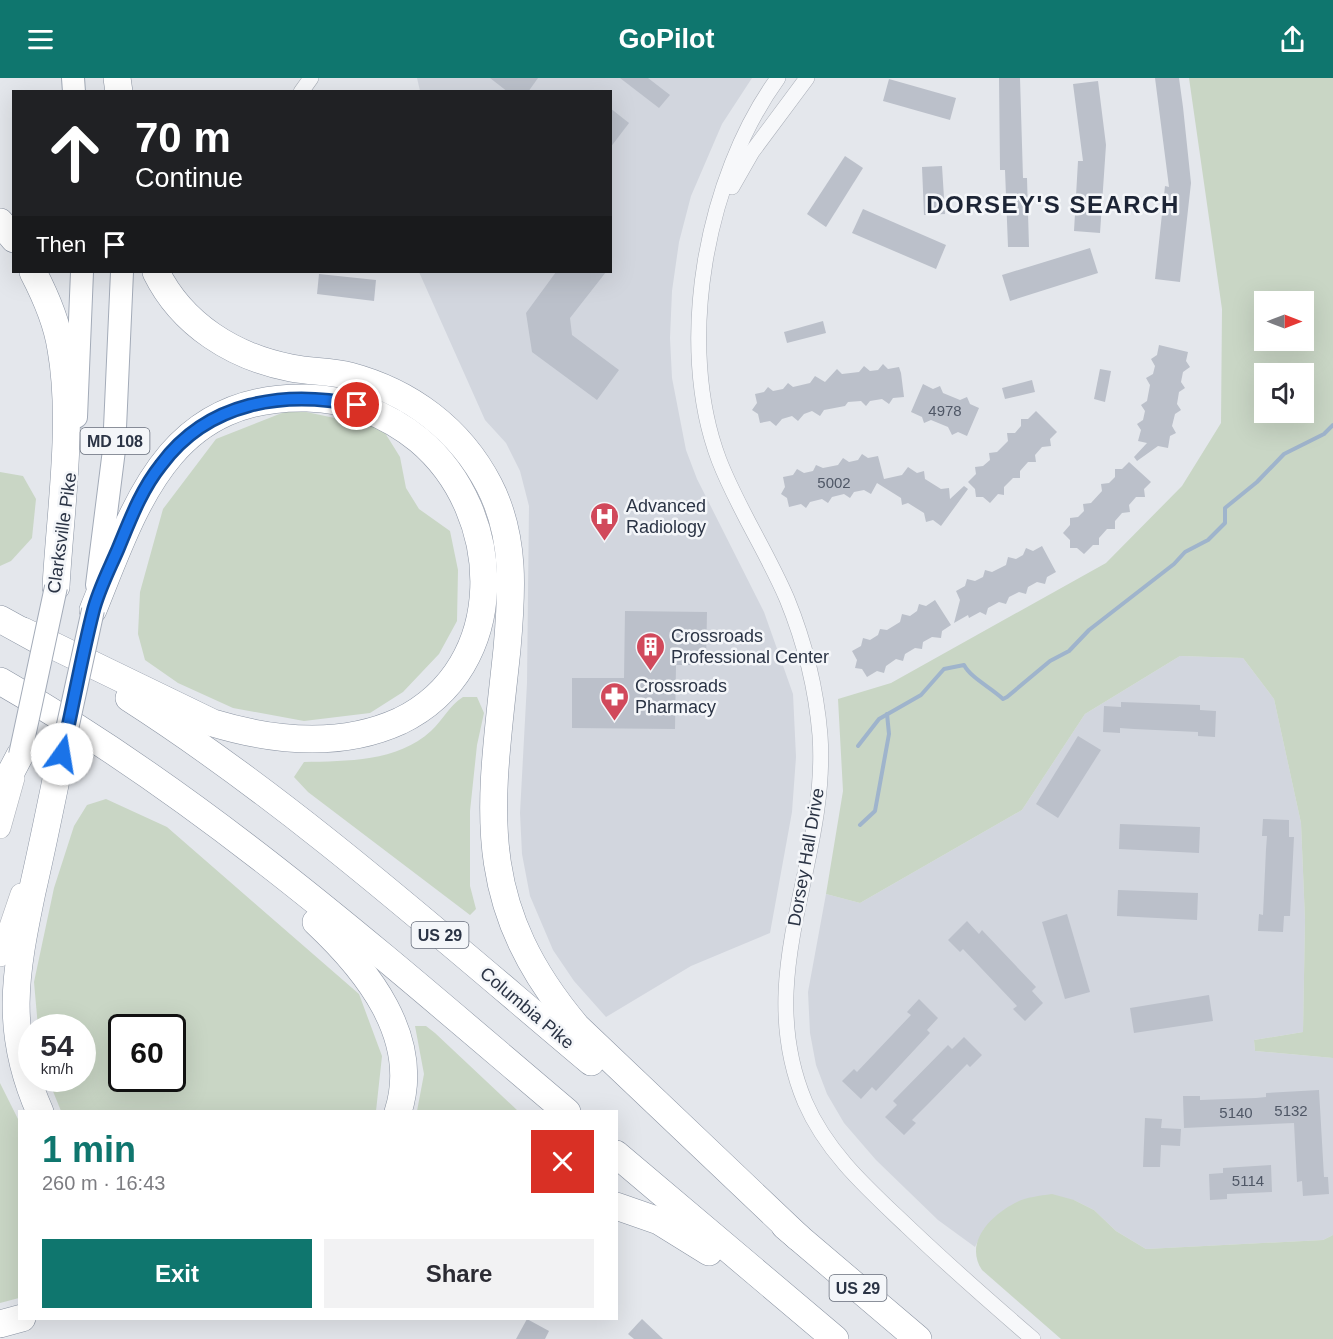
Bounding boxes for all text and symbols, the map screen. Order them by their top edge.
icon: menu [24,23,57,56]
icon: share [1276,23,1309,56]
text: GoPilot [619,24,715,54]
icon: ahead [36,114,114,192]
text: 70 m [135,114,231,161]
text: Continue [135,163,243,193]
district label: DORSEY'S SEARCH [926,191,1180,218]
icon: arrive [98,228,131,261]
text: Then [36,232,86,257]
north arrow [1254,291,1314,351]
map controls [1254,291,1314,423]
button: sound [1254,363,1314,423]
pin [331,379,382,430]
icon: arrive [340,388,373,421]
house number: 4978 [928,402,962,419]
road number: MD 108 [80,428,150,454]
street label: Clarksville Pike [44,471,80,595]
house number: 5002 [817,474,851,491]
place label: Advanced Radiology [626,496,706,537]
hospital icon: Advanced Radiology [589,500,621,542]
place label: Crossroads Professional Center [671,626,829,667]
building icon: Crossroads Professional Center [634,630,666,672]
place label: Crossroads Pharmacy [635,676,727,717]
pharmacy icon: Crossroads Pharmacy [598,680,630,722]
position arrow [30,722,94,786]
street label: Dorsey Hall Drive [784,786,828,928]
road number: US 29 [412,922,468,948]
street label: Columbia Pike [476,963,578,1053]
speed limit sign: 60 [108,1014,186,1092]
text: 54 [40,1029,74,1062]
text: km/h [41,1060,73,1077]
house number: 5132 [1274,1102,1308,1119]
house number: 5140 [1219,1104,1253,1121]
text: 1 min [42,1129,136,1170]
button: close [531,1130,594,1193]
text: 260 m · 16:43 [42,1172,165,1194]
house number: 5114 [1232,1172,1264,1189]
button: Exit [42,1239,312,1308]
button: Share [324,1239,594,1308]
road number: US 29 [830,1275,886,1301]

